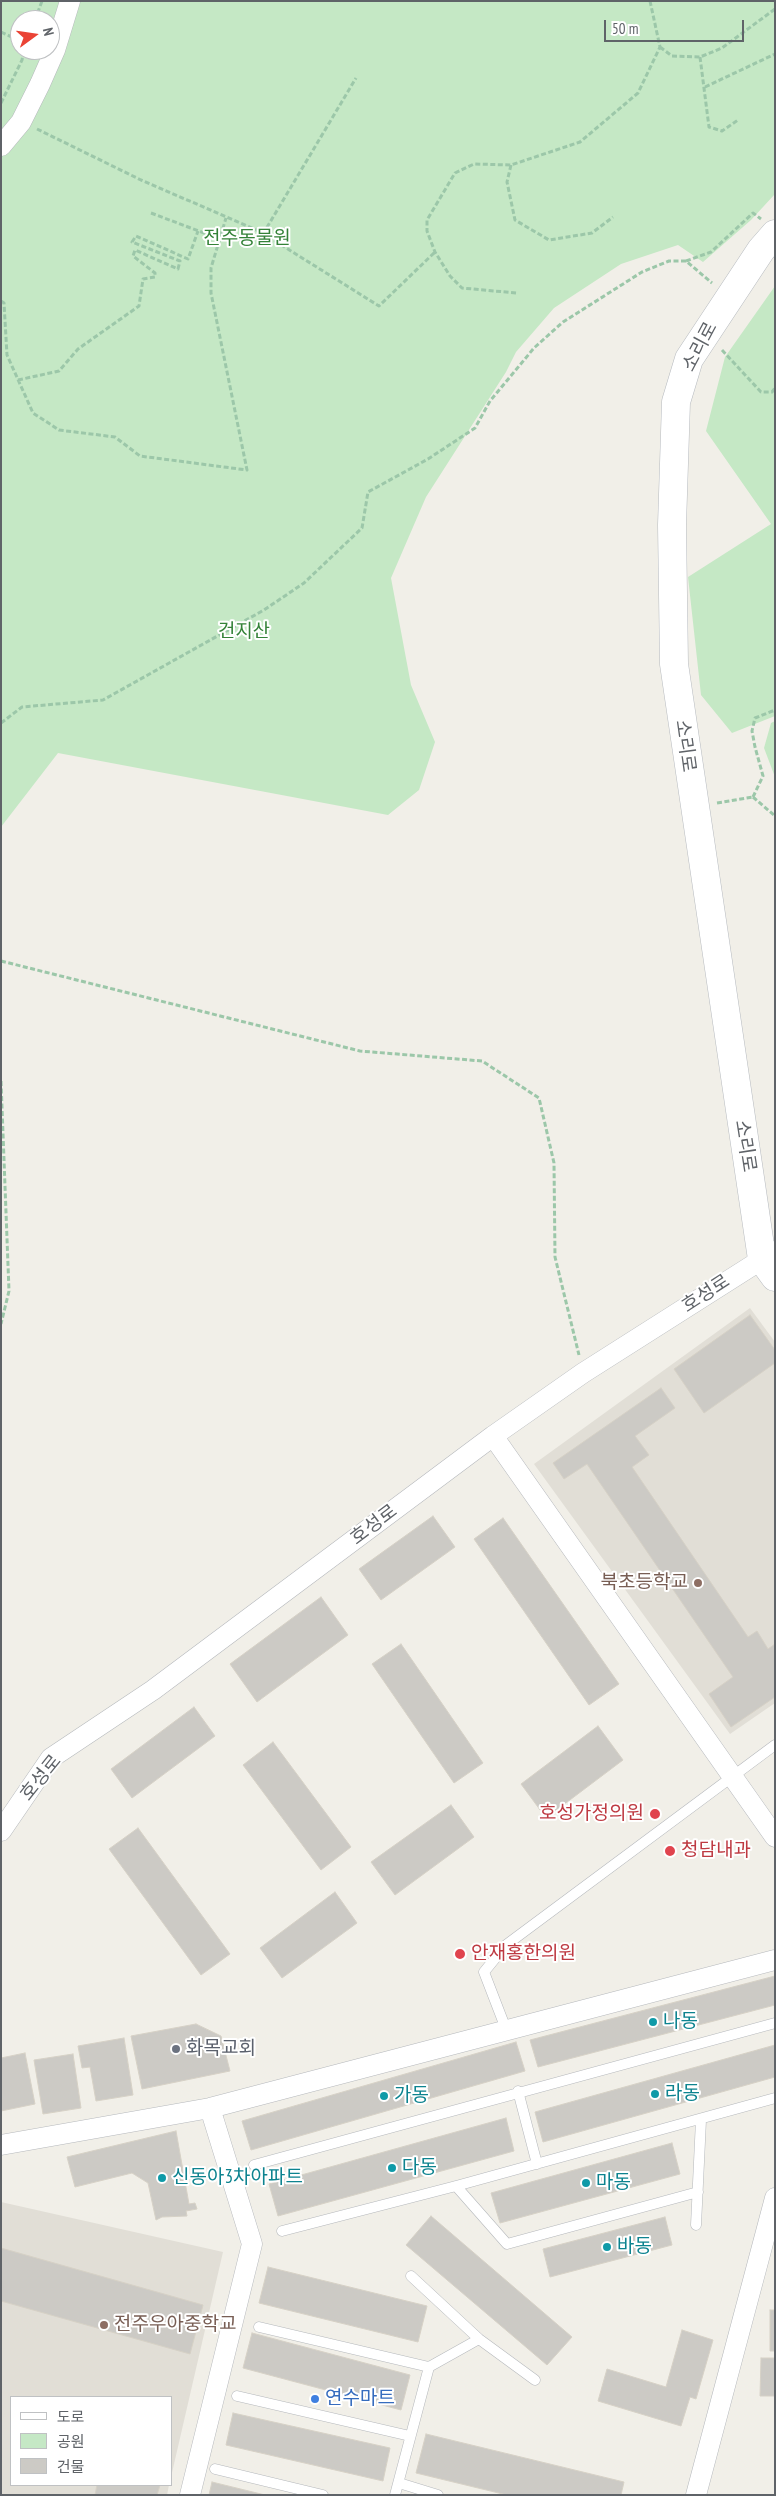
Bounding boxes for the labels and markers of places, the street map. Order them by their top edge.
place label: 북초등학교 [601,1572,688,1594]
marker: 북초등학교 [692,1577,704,1589]
place label: 호성가정의원 [539,1803,644,1825]
marker: 호성가정의원 [648,1807,662,1821]
place label: 청담내과 [681,1840,751,1862]
marker: 청담내과 [663,1844,677,1858]
place label: 안재홍한의원 [471,1943,576,1965]
marker: 안재홍한의원 [453,1947,467,1961]
place label: 나동 [663,2011,698,2033]
marker: 나동 [647,2016,659,2028]
place label: 화목교회 [186,2038,256,2060]
marker: 화목교회 [170,2043,182,2055]
place label: 라동 [665,2083,700,2105]
place label: 가동 [394,2085,429,2107]
marker: 라동 [649,2088,661,2100]
marker: 가동 [378,2090,390,2102]
place label: 다동 [402,2157,437,2179]
marker: 다동 [386,2162,398,2174]
place label: 신동아3차아파트 [172,2167,303,2189]
marker: 신동아3차아파트 [156,2172,168,2184]
place label: 마동 [596,2172,631,2194]
marker: 마동 [580,2177,592,2189]
place label: 바동 [617,2236,652,2258]
marker: 바동 [601,2241,613,2253]
place label: 전주우아중학교 [114,2314,236,2336]
marker: 전주우아중학교 [98,2319,110,2331]
place label: 연수마트 [325,2388,395,2410]
marker: 연수마트 [309,2393,321,2405]

